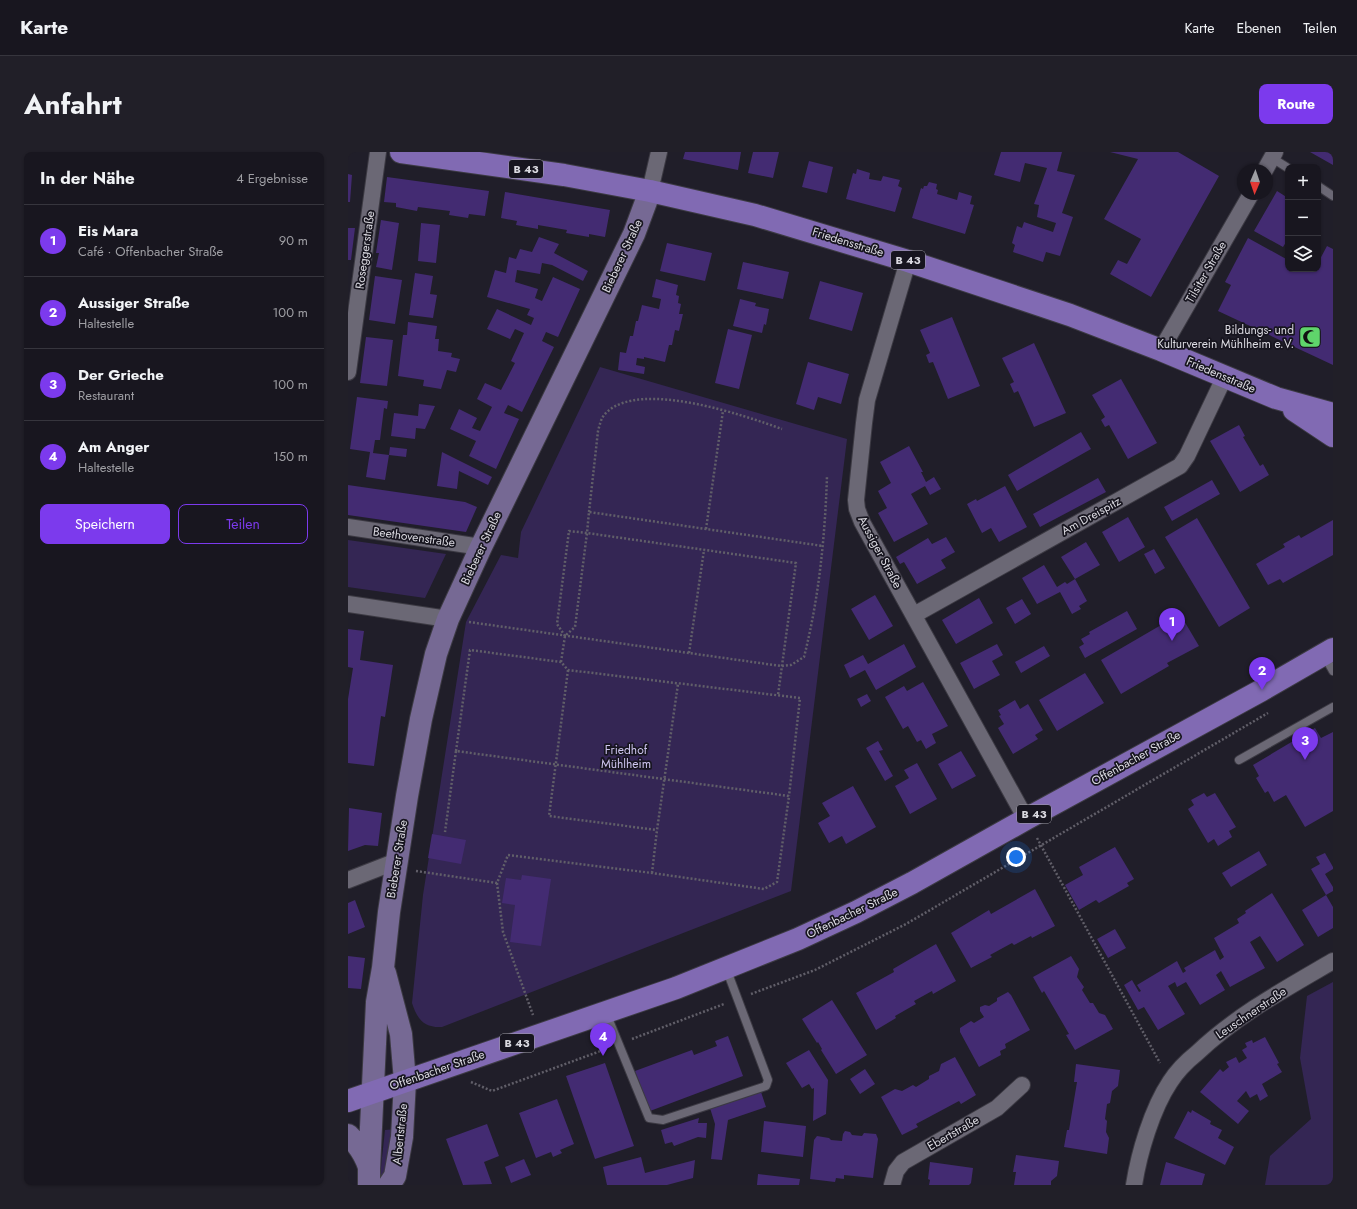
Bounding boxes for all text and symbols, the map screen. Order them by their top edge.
text: Karte [20,14,68,41]
text: Karte [1184,18,1214,38]
text: Ebenen [1236,18,1281,38]
text: Teilen [1303,18,1337,38]
text: Anfahrt [24,84,122,125]
button: Route [1259,84,1333,124]
road number: B 43 [509,160,543,178]
north arrow [1237,164,1273,200]
map controls [1285,164,1321,272]
button: + [1285,164,1321,200]
text: In der Nähe [40,166,135,190]
text: 4 Ergebnisse [236,169,308,188]
button: − [1285,200,1321,236]
street label: Roseggerstraße [351,210,379,290]
street label: Bieberer Straße [597,216,647,296]
text: Eis Mara [78,220,138,242]
street label: Friedensstraße [810,223,886,261]
text: 1 [50,231,56,250]
text: 90 m [279,231,308,250]
button: layers [1285,236,1321,272]
street label: Tilsiter Straße [1181,238,1231,306]
text: Café · Offenbacher Straße [78,242,223,261]
road number: B 43 [891,251,925,269]
text: Aussiger Straße [78,292,190,314]
text: 2 [49,303,57,322]
text: 100 m [273,303,308,322]
text: Haltestelle [78,314,134,333]
place label: Bildungs- und Kulturverein Mühlheim e.V. [1157,321,1294,353]
mosque icon: Bildungs- und Kulturverein Mühlheim e.V. [1297,324,1323,350]
street label: Friedensstraße [1183,352,1259,398]
text: Der Grieche [78,364,164,386]
text: 3 [49,375,57,394]
text: 100 m [273,375,308,394]
text: Restaurant [78,386,134,405]
text: Am Anger [78,436,149,458]
text: 4 [48,447,58,466]
text: 150 m [273,447,308,466]
text: Haltestelle [78,458,134,477]
street label: Am Dreispitz [1058,492,1124,540]
button: Speichern [40,504,170,544]
button: Teilen [178,504,308,544]
street label: Bieberer Straße [456,508,506,588]
street label: Aussiger Straße [853,513,907,591]
street label: Beethovenstraße [372,522,456,552]
pin: 1 [1159,608,1185,641]
pin: 2 [1249,657,1275,690]
street label: Offenbacher Straße [1088,726,1184,790]
pin: 3 [1292,727,1318,760]
park label: Friedhof Mühlheim [601,741,651,773]
road number: B 43 [1017,805,1051,823]
street label: Bieberer Straße [382,819,412,899]
your location [1006,847,1026,867]
street label: Offenbacher Straße [803,883,901,943]
street label: Leuschnerstraße [1212,983,1290,1043]
pin: 4 [590,1023,616,1056]
road number: B 43 [500,1034,534,1052]
street label: Offenbacher Straße [387,1045,487,1095]
street label: Albertstraße [388,1103,412,1165]
street label: Ebertstraße [924,1111,982,1155]

